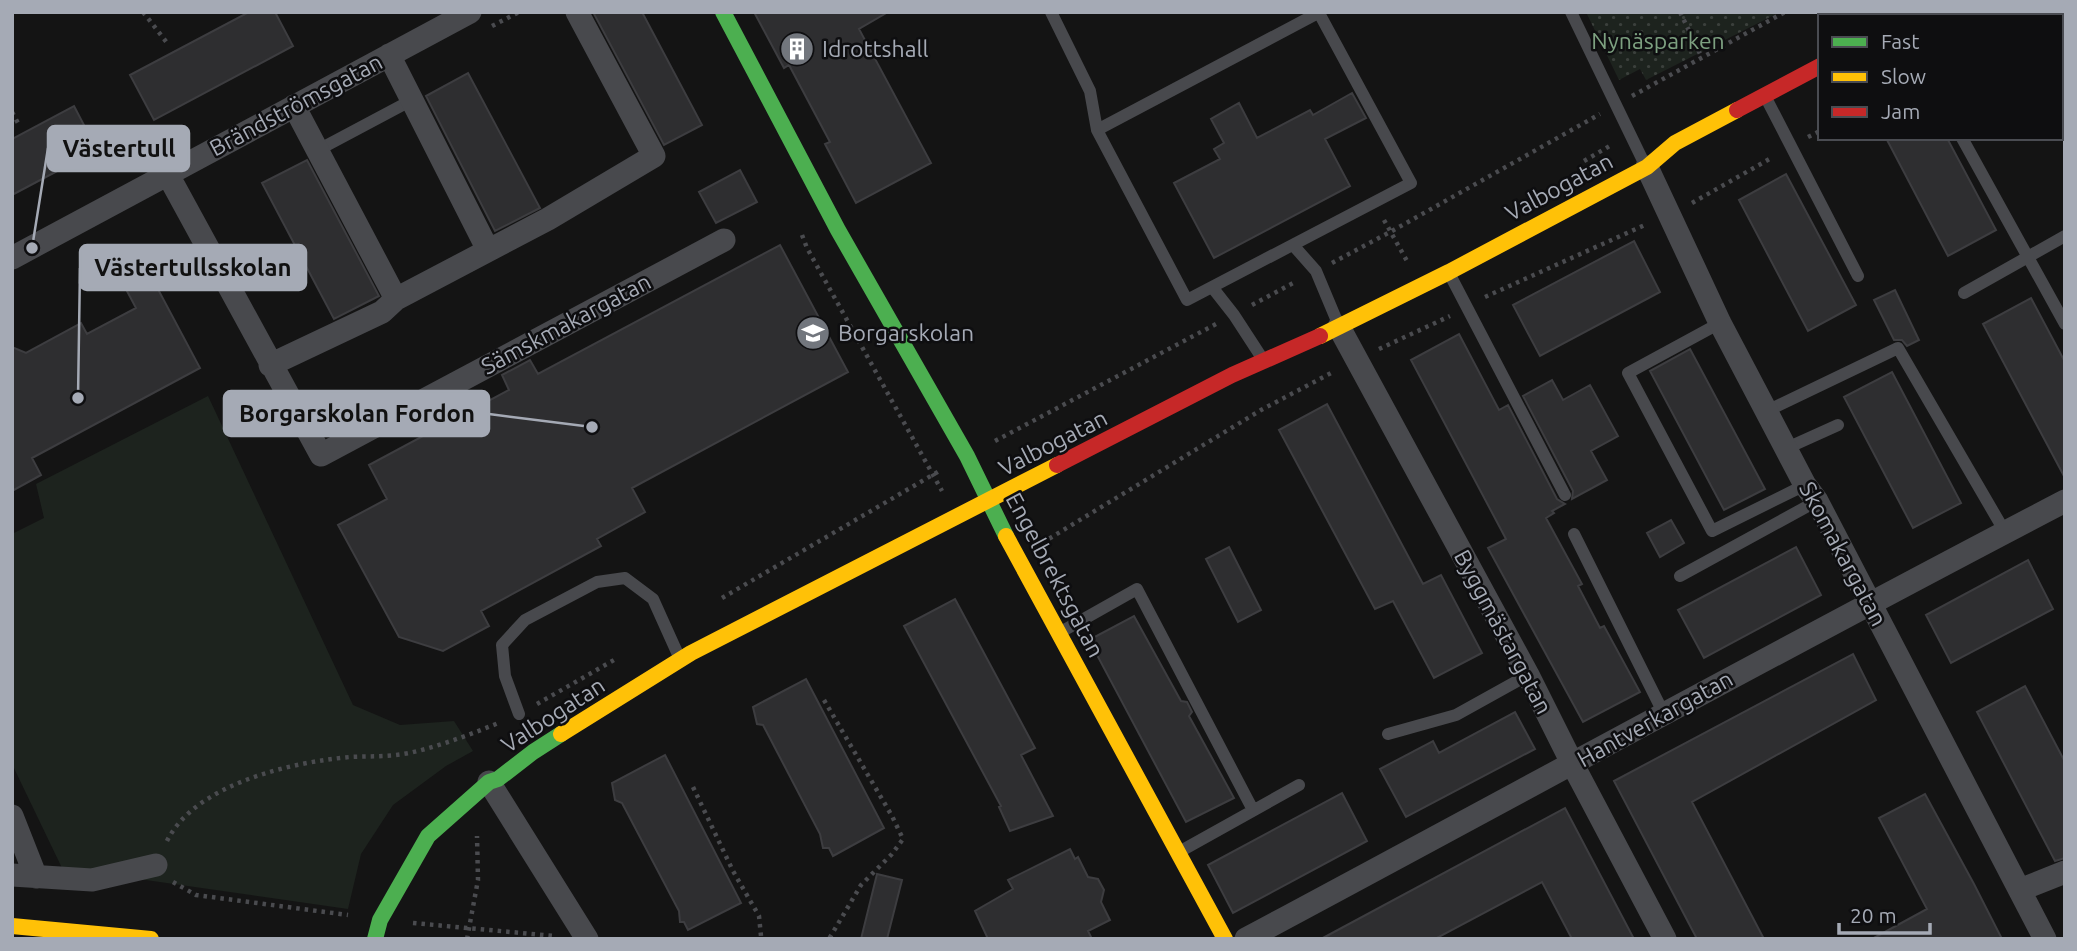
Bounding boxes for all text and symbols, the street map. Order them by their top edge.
legend [1818,14,2063,140]
park label: Nynäsparken [1591,28,1725,53]
text: Fast [1881,29,1919,53]
building icon: Idrottshall [778,30,816,68]
place label: Idrottshall [822,36,929,61]
street label: Brändströmsgatan [205,49,386,161]
text: Slow [1881,64,1926,88]
text: Jam [1881,99,1920,123]
callout: Västertull [48,126,189,171]
text: Västertull [63,135,175,162]
street label: Valbogatan [1501,148,1617,225]
callout: Västertullsskolan [80,245,306,290]
text: Västertullsskolan [94,254,292,281]
street label: Sämskmakargatan [477,268,655,379]
school or university icon: Borgarskolan [794,314,832,352]
place label: Borgarskolan [838,320,974,345]
callout: Borgarskolan Fordon [224,391,489,436]
text: Borgarskolan Fordon [239,400,475,427]
street label: Valbogatan [995,405,1111,480]
street label: Skomakargatan [1795,478,1892,630]
street label: Engelbrektsgatan [1002,488,1109,661]
street label: Byggmästargatan [1450,545,1557,718]
street label: Hantverkargatan [1573,666,1737,772]
street label: Valbogatan [496,672,609,757]
scale bar [1839,892,1930,936]
text: 20 m [1850,903,1897,927]

